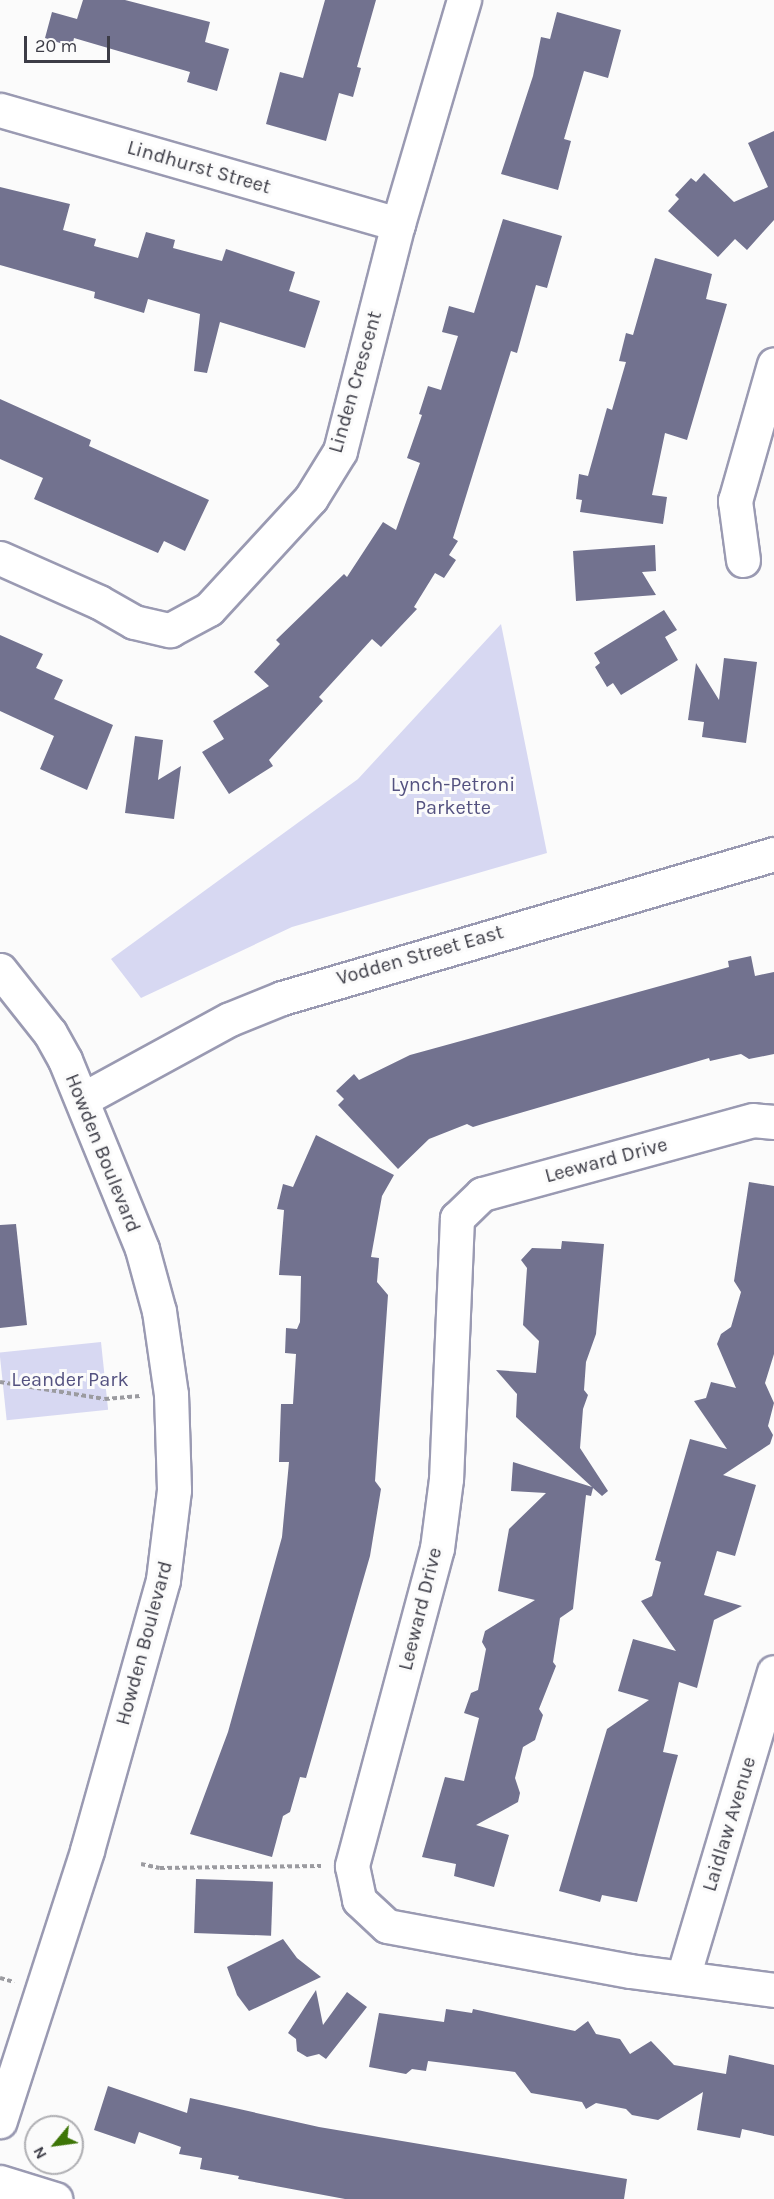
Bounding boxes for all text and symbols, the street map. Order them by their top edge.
scale bar [27,24,112,62]
text: 20 m [35,35,77,57]
street label: Lindhurst Street [124,135,274,199]
street label: Linden Crescent [323,308,387,456]
park label: Lynch-Petroni Parkette [391,773,515,820]
street label: Vodden Street East [334,920,506,990]
street label: Howden Boulevard [60,1070,146,1236]
street label: Leeward Drive [542,1132,670,1188]
park label: Leander Park [11,1367,129,1391]
street label: Leeward Drive [393,1545,447,1673]
street label: Howden Boulevard [111,1558,177,1728]
street label: Laidlaw Avenue [697,1754,761,1894]
north arrow [24,2115,84,2175]
text: N [28,2143,51,2163]

